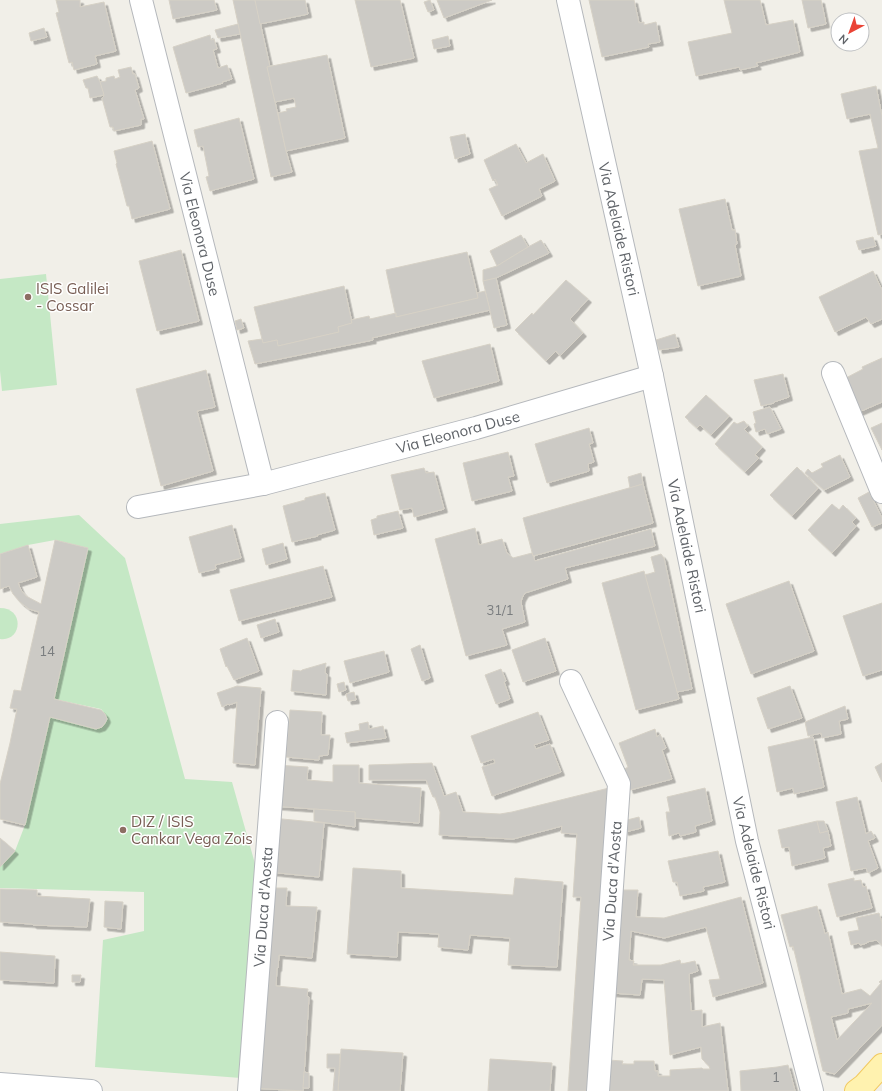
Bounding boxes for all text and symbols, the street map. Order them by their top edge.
north arrow [830,12,870,52]
text: N [836,32,851,48]
street label: Via Adelaide Ristori [594,160,644,298]
street label: Via Eleonora Duse [175,170,225,298]
place label: ISIS Galilei - Cossar [36,279,109,315]
marker: ISIS Galilei - Cossar [23,292,33,302]
street label: Via Eleonora Duse [394,406,522,458]
street label: Via Adelaide Ristori [664,477,710,615]
house number: 31/1 [486,602,514,618]
house number: 14 [39,643,55,659]
street label: Via Adelaide Ristori [728,795,780,931]
place label: DIZ / ISIS Cankar Vega Zois [131,812,253,848]
street label: Via Duca d'Aosta [598,820,626,942]
marker: DIZ / ISIS Cankar Vega Zois [118,825,128,835]
street label: Via Duca d'Aosta [249,846,277,968]
house number: 1 [772,1069,780,1085]

